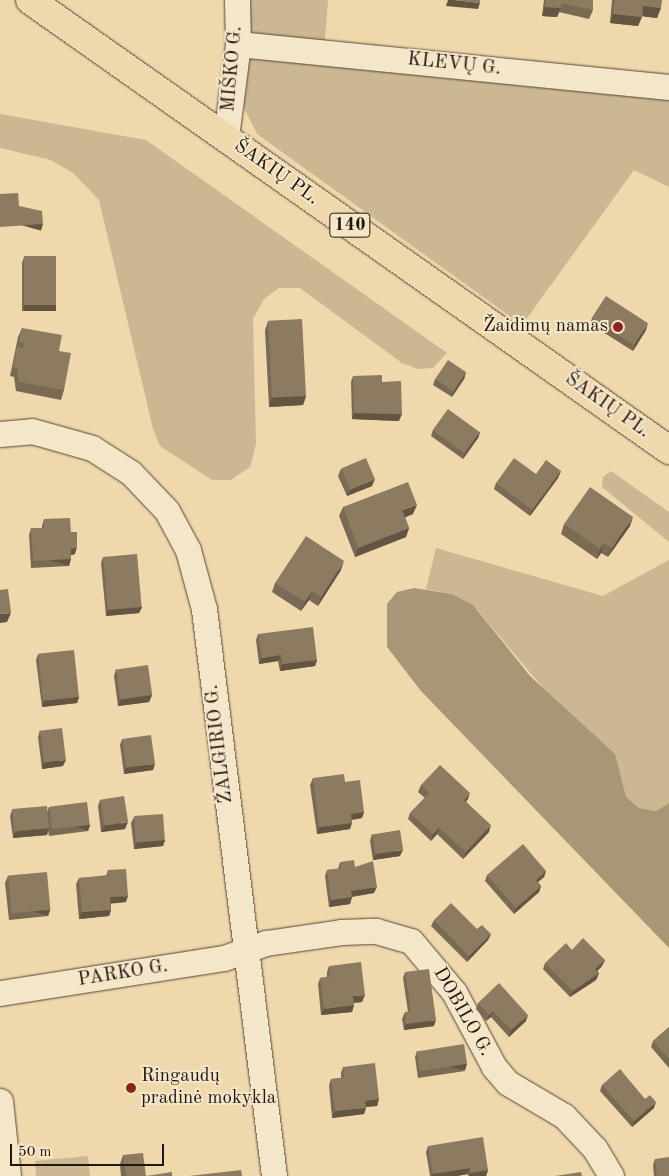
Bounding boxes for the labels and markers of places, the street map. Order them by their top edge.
place label: Žaidimų namas [483,316,608,338]
marker: Žaidimų namas [612,321,624,333]
place label: Ringaudų pradinė mokykla [141,1066,276,1110]
marker: Ringaudų pradinė mokykla [125,1082,137,1094]

